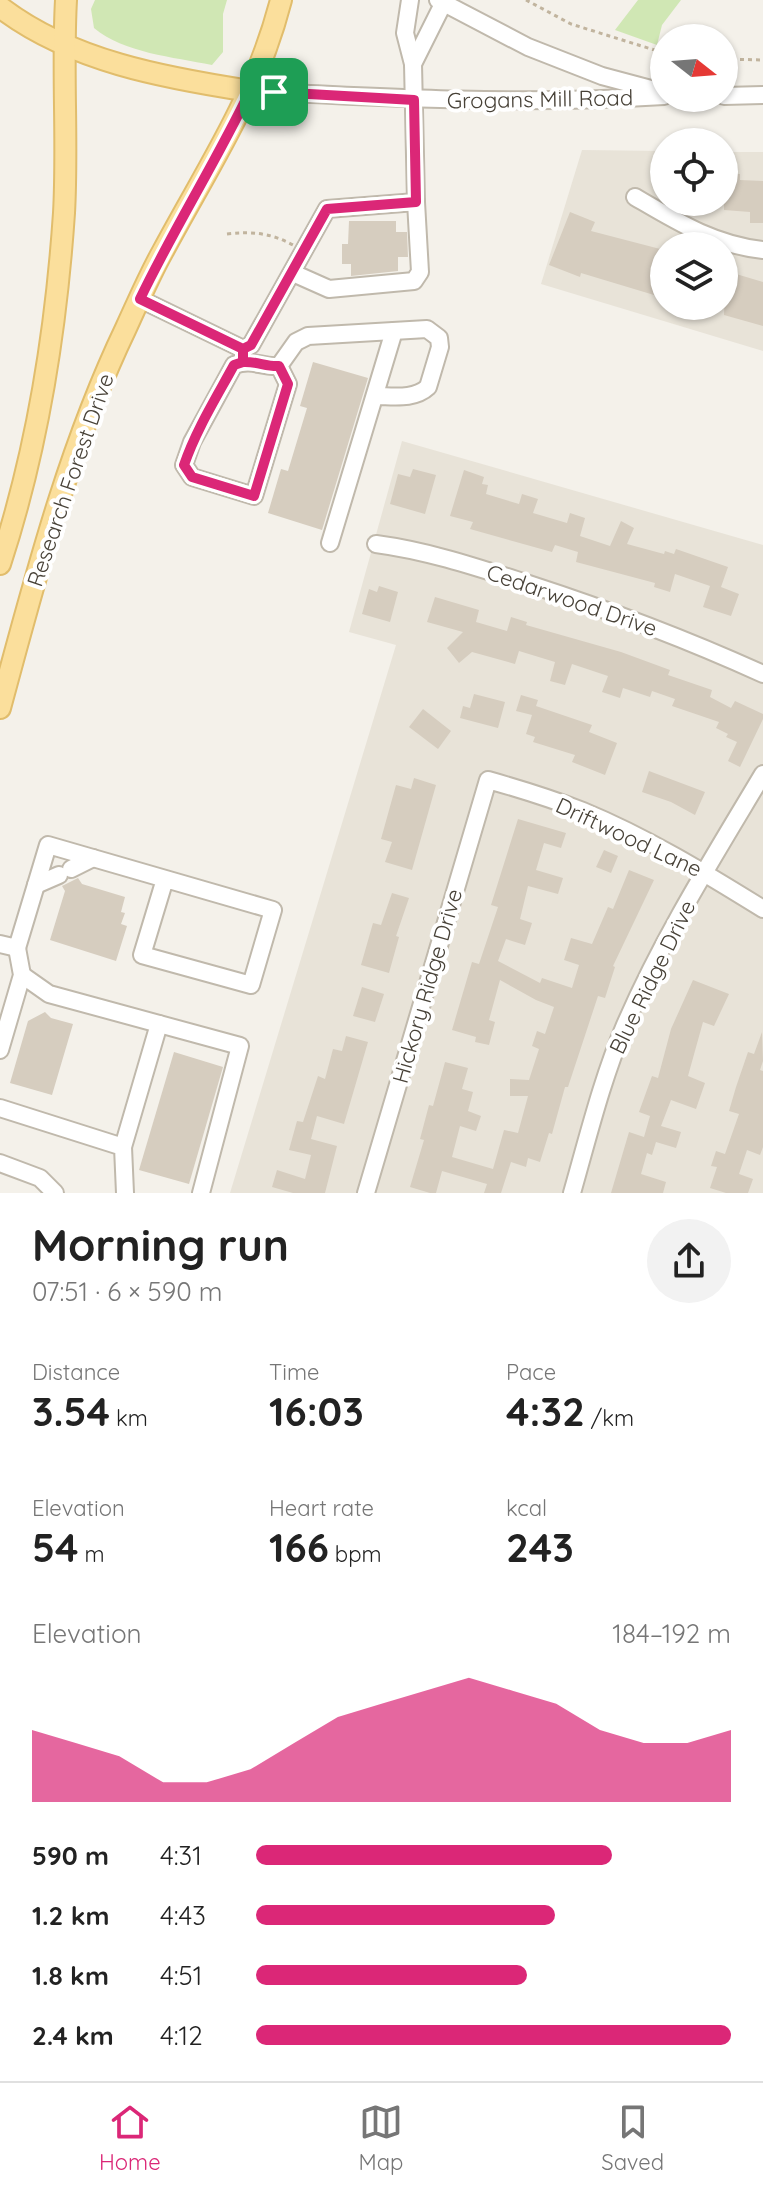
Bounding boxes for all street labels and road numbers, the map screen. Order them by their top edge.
street label: Grogans Mill Road [447,83,633,115]
street label: Research Forest Drive [20,370,120,590]
street label: Cedarwood Drive [483,558,661,642]
street label: Driftwood Lane [551,791,707,883]
street label: Hickory Ridge Drive [386,886,468,1086]
street label: Blue Ridge Drive [603,896,701,1058]

